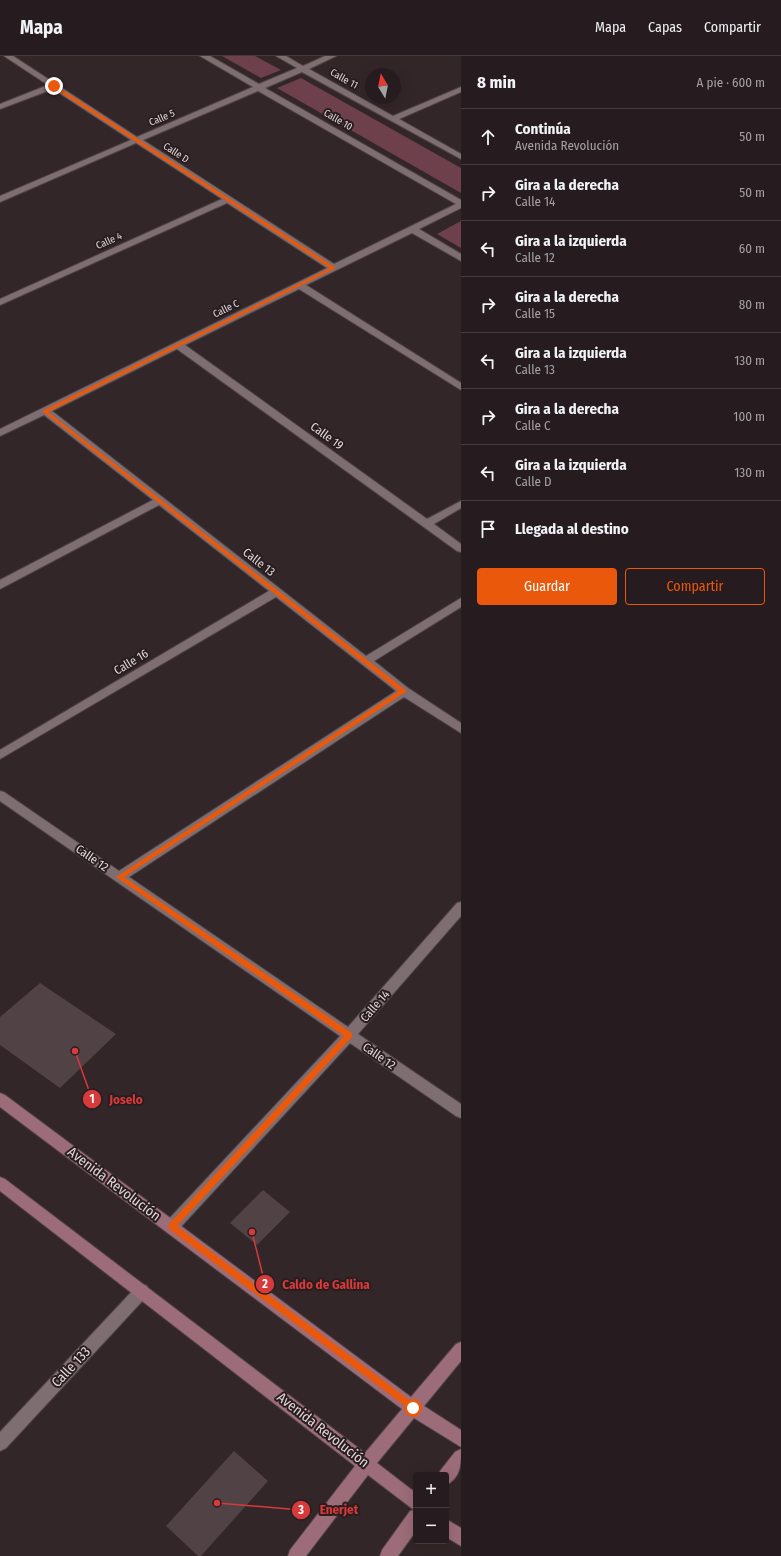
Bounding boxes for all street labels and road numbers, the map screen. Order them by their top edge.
street label: Calle 11 [328,66,360,92]
street label: Calle 5 [147,107,177,129]
street label: Calle 10 [321,107,355,133]
street label: Calle D [161,140,191,166]
street label: Calle 4 [94,230,124,252]
street label: Calle C [211,298,241,320]
street label: Calle 19 [308,419,346,453]
street label: Calle 13 [240,545,278,579]
street label: Calle 16 [111,646,151,678]
street label: Calle 12 [73,842,111,874]
street label: Calle 14 [357,987,393,1025]
street label: Calle 12 [360,1040,398,1072]
street label: Avenida Revolución [64,1143,164,1225]
street label: Calle 133 [48,1343,94,1391]
street label: Avenida Revolución [274,1389,372,1471]

